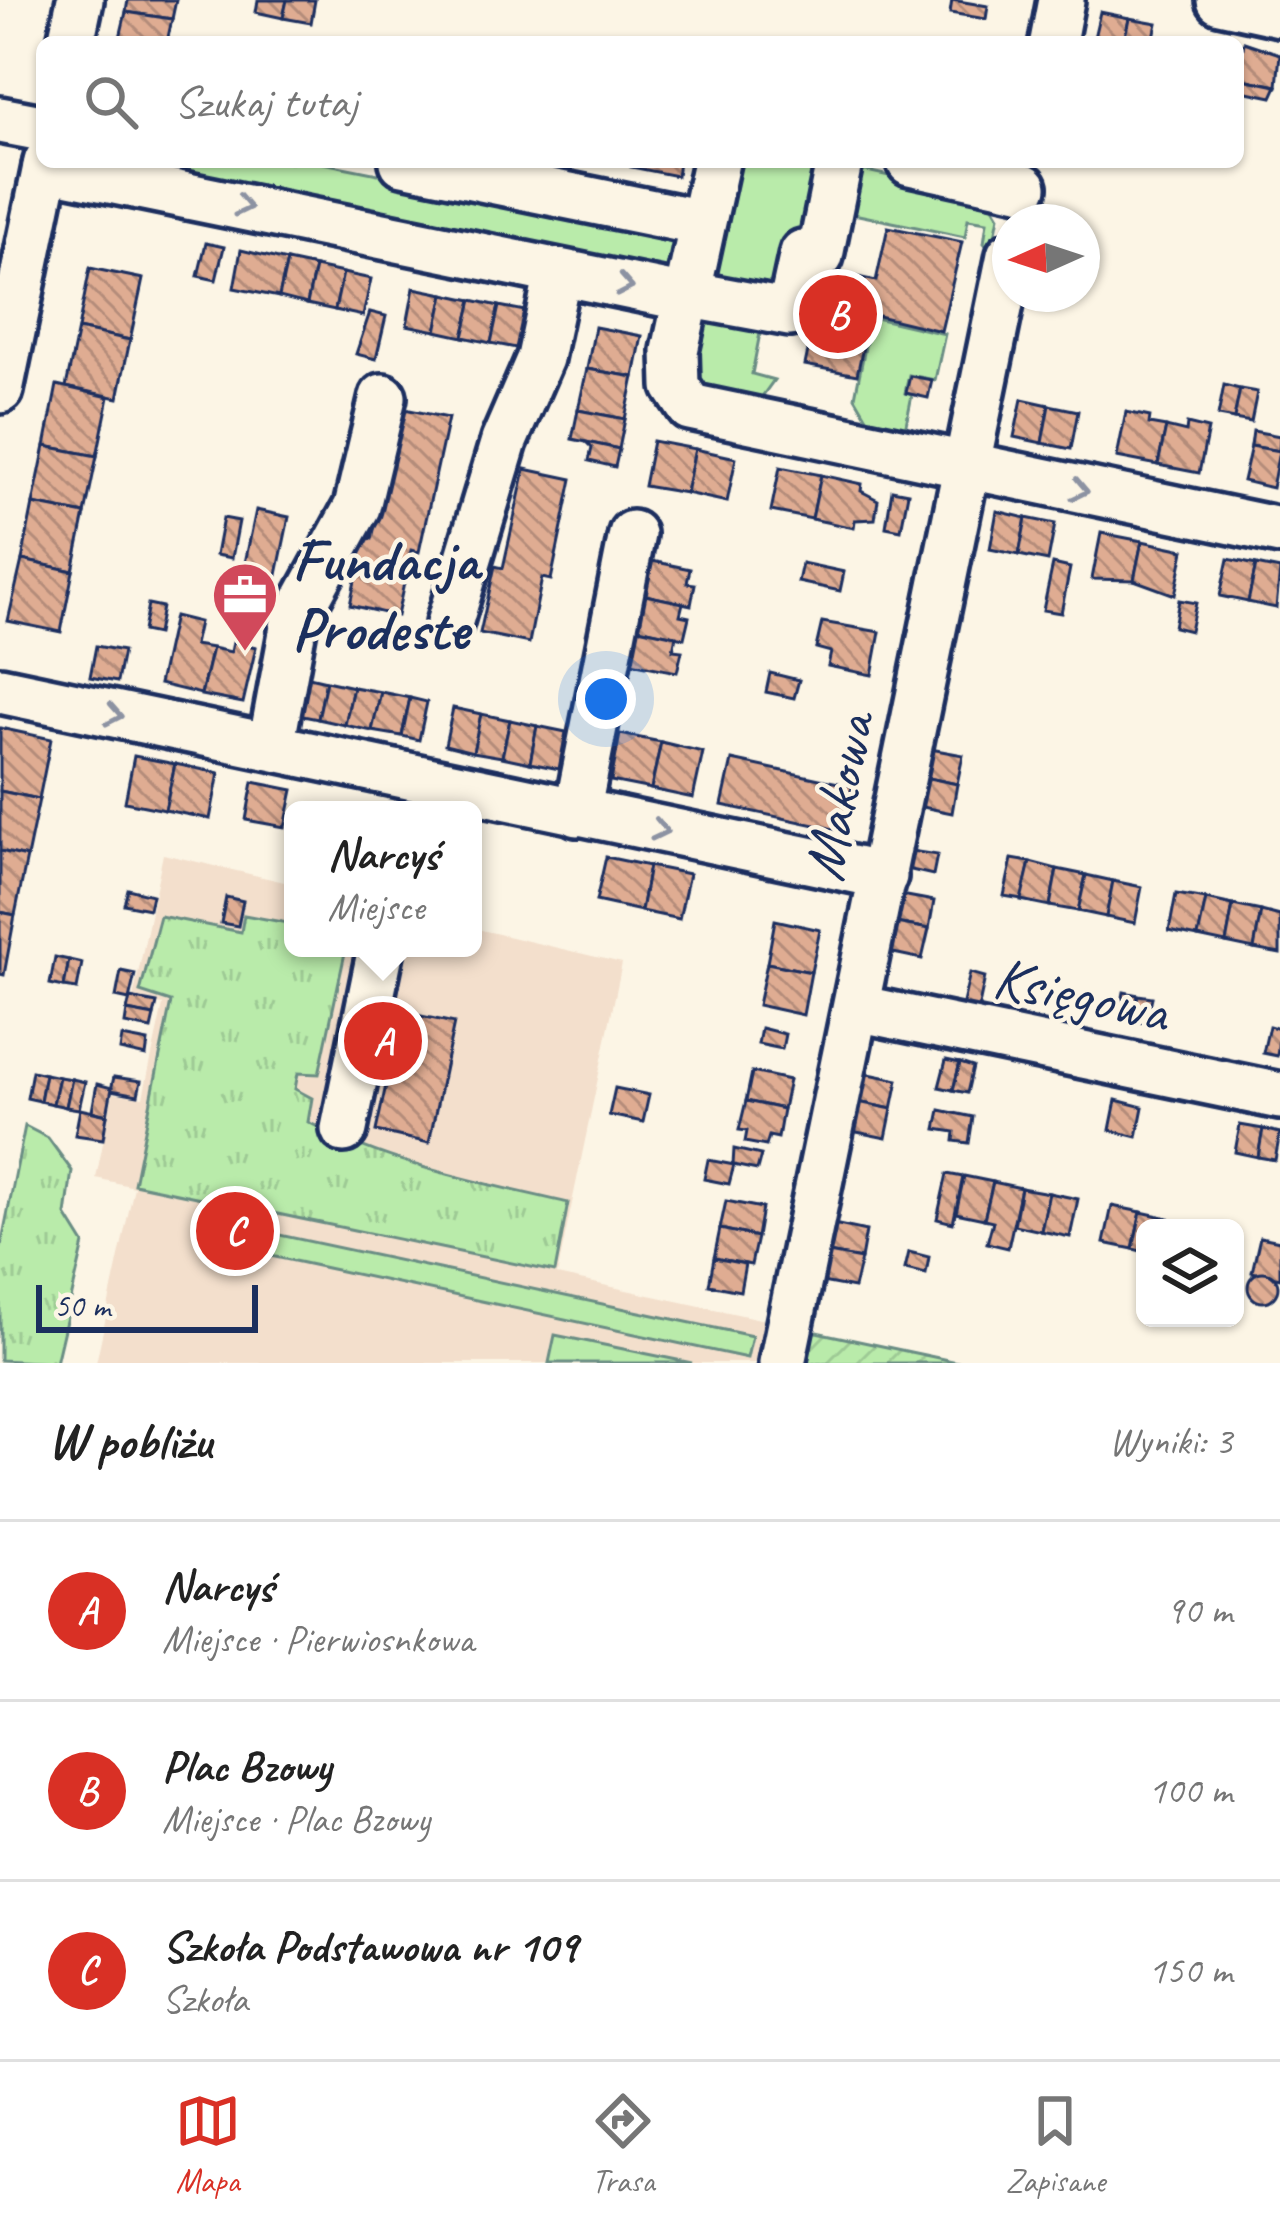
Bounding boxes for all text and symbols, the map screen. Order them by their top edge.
search box [36,36,1244,168]
icon: search [78,69,144,135]
text: Szukaj tutaj [174,74,357,131]
one-way arrow [233,193,253,218]
north arrow [992,204,1100,312]
pin: B [799,269,877,359]
one-way arrow [614,272,634,298]
one-way arrow [1070,476,1090,501]
place label: Fundacja Prodeste [292,522,484,667]
office icon: Fundacja Prodeste [210,560,280,654]
your location [576,669,636,729]
one-way arrow [104,701,124,726]
street label: Makowa [785,702,892,887]
popup [284,801,482,957]
one-way arrow [650,816,670,841]
text: Narcyś [327,826,439,883]
text: Miejsce [327,883,424,932]
street label: Księgowa [987,939,1179,1050]
pin: A [344,996,422,1086]
pin: C [196,1186,274,1276]
map controls [1136,1219,1244,1327]
button: layers [1136,1219,1244,1327]
scale bar [36,1279,258,1332]
text: 50 m [54,1285,110,1327]
text: W pobliżu [48,1409,211,1473]
text: Wyniki: 3 [1109,1417,1232,1466]
text: Narcyś [162,1558,273,1615]
text: A [77,1586,97,1635]
text: 90 m [1166,1586,1232,1635]
text: Miejsce · Pierwiosnkowa [162,1615,474,1664]
text: Plac Bzowy [162,1738,331,1795]
text: B [77,1766,97,1815]
text: 100 m [1148,1766,1232,1815]
text: Miejsce · Plac Bzowy [162,1795,430,1844]
text: Szkoła Podstawowa nr 109 [162,1918,577,1975]
text: C [78,1946,96,1995]
text: 150 m [1148,1946,1232,1995]
text: Szkoła [162,1975,248,2024]
tab: Mapa [175,2088,241,2202]
tab: Trasa [590,2088,656,2202]
tab: Zapisane [1005,2088,1105,2202]

